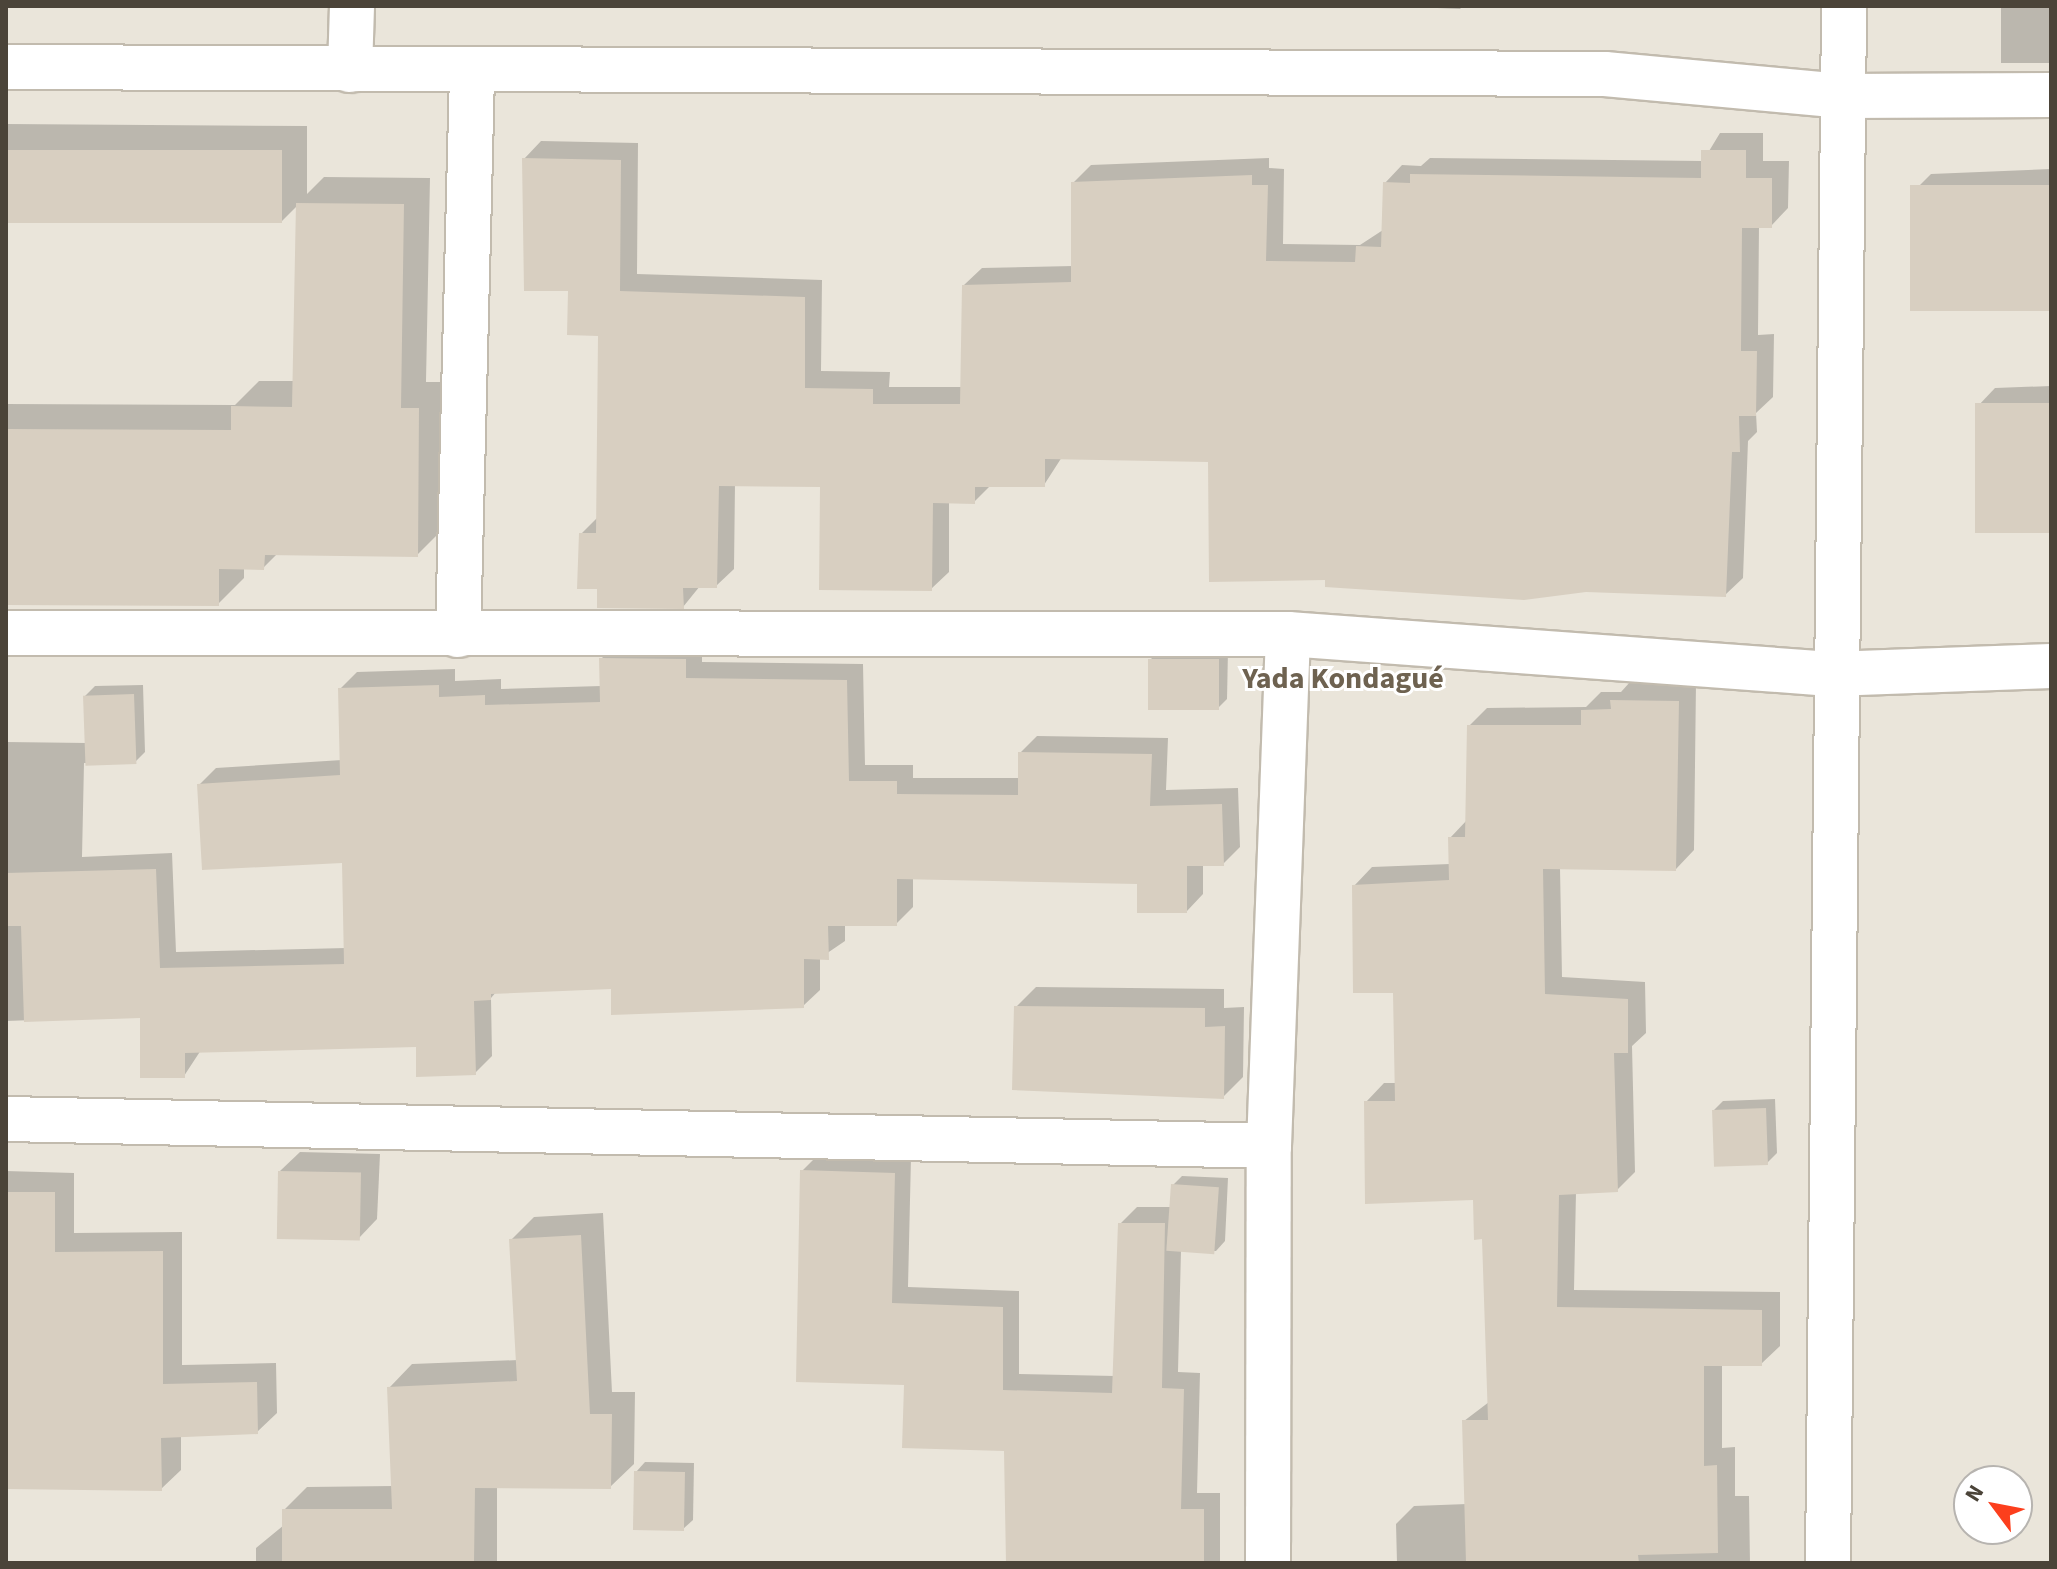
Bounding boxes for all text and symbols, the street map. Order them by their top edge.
district label: Yada Kondagué [1242,661,1444,697]
north arrow [1953,1465,2033,1545]
text: N [1957,1479,1992,1508]

